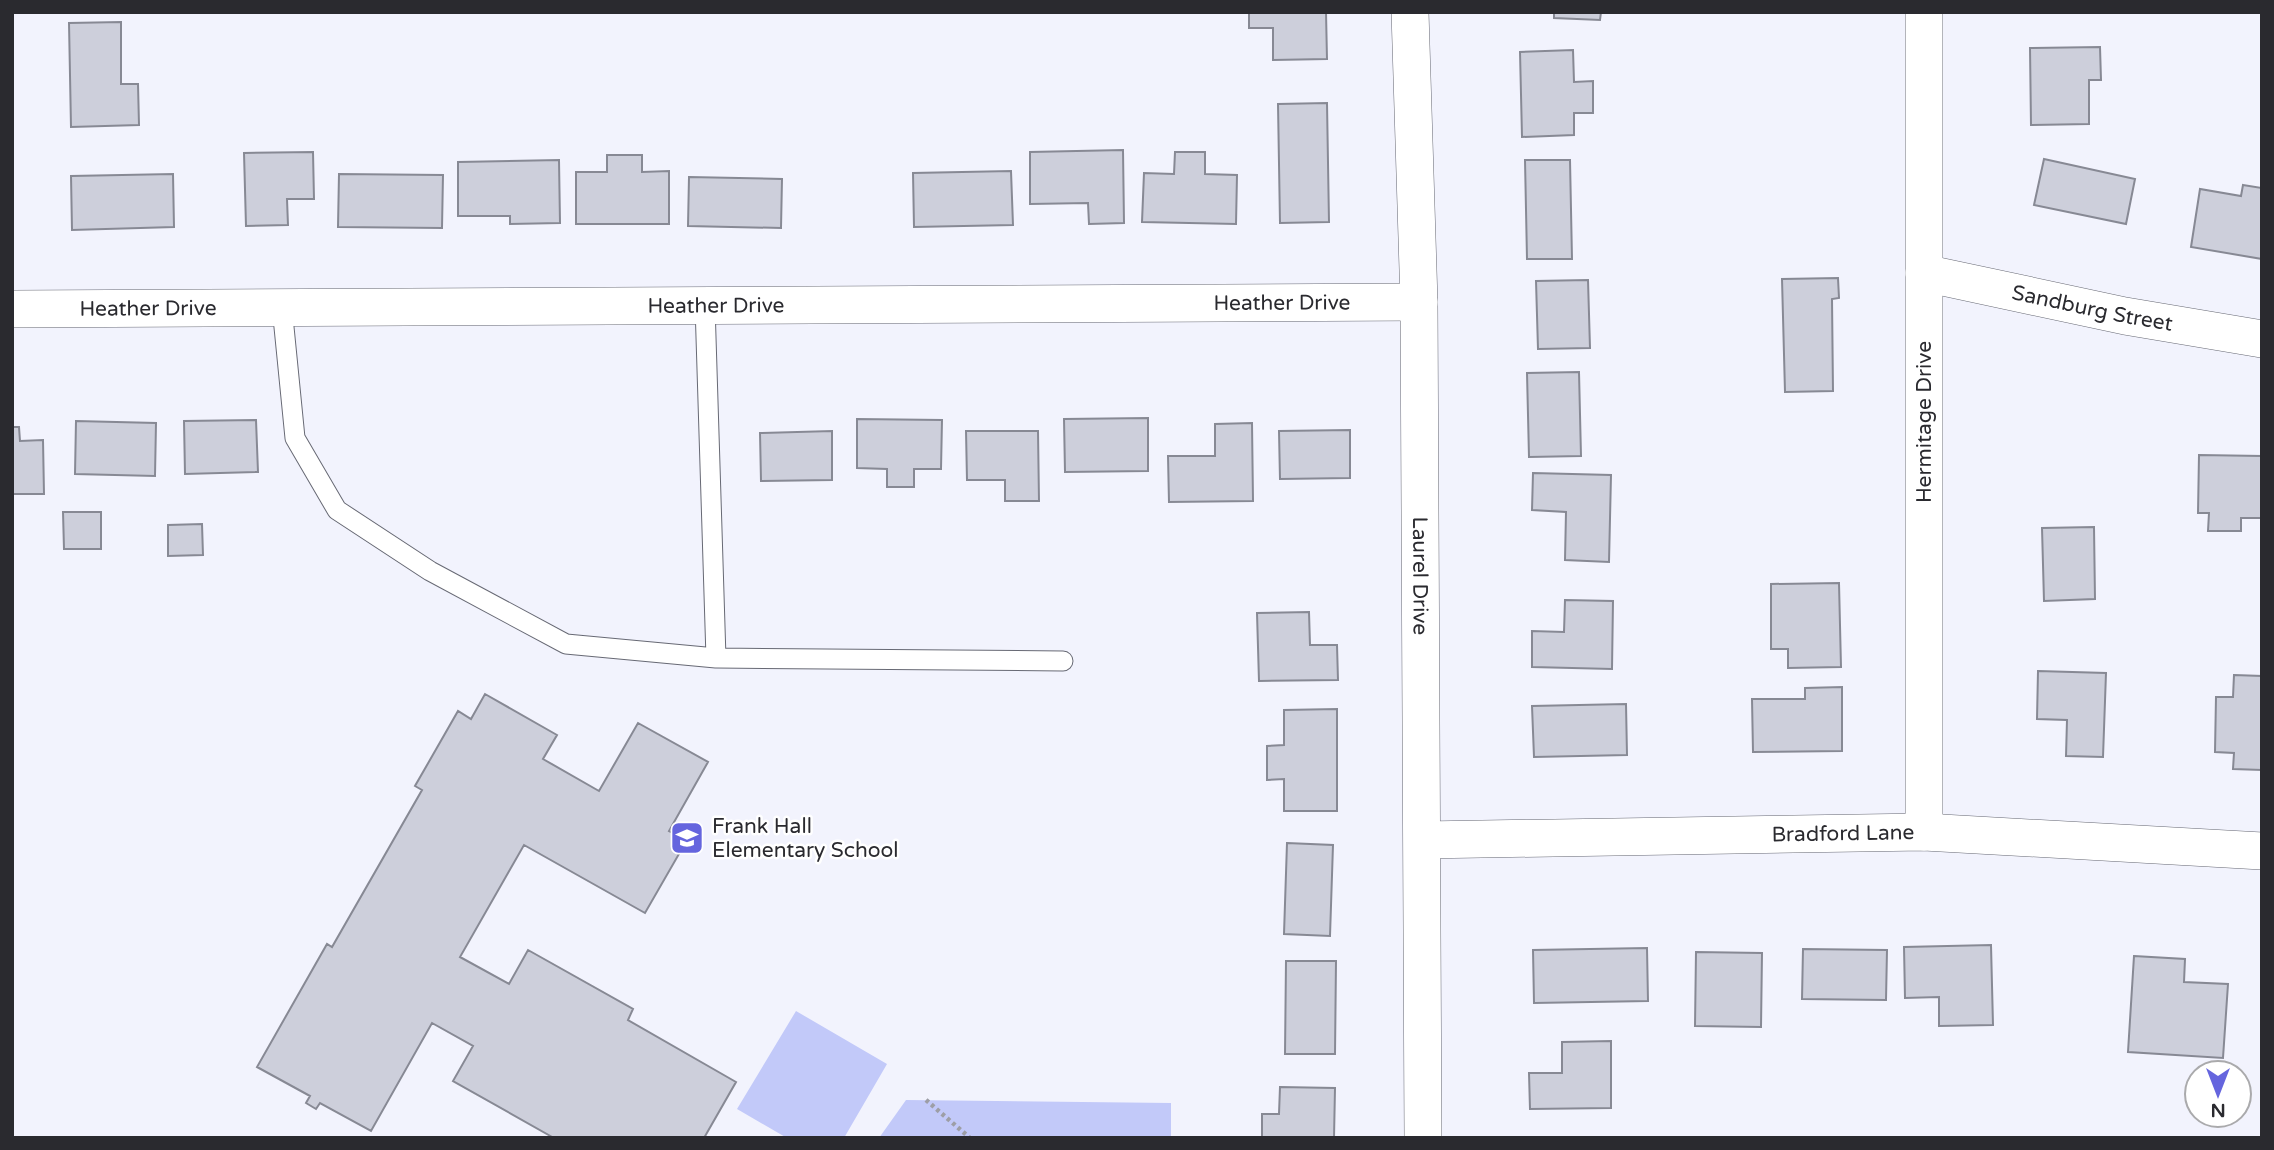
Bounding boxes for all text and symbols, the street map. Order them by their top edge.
street label: Sandburg Street [2010,280,2174,337]
street label: Heather Drive [1213,290,1351,316]
street label: Heather Drive [647,293,785,319]
street label: Heather Drive [79,296,217,322]
street label: Hermitage Drive [1912,341,1937,503]
street label: Laurel Drive [1407,516,1433,635]
place label: Frank Hall Elementary School [712,814,899,863]
school or university icon: Frank Hall Elementary School [668,819,706,857]
street label: Bradford Lane [1771,820,1915,847]
north arrow [2183,1059,2253,1129]
text: N [2210,1099,2226,1121]

